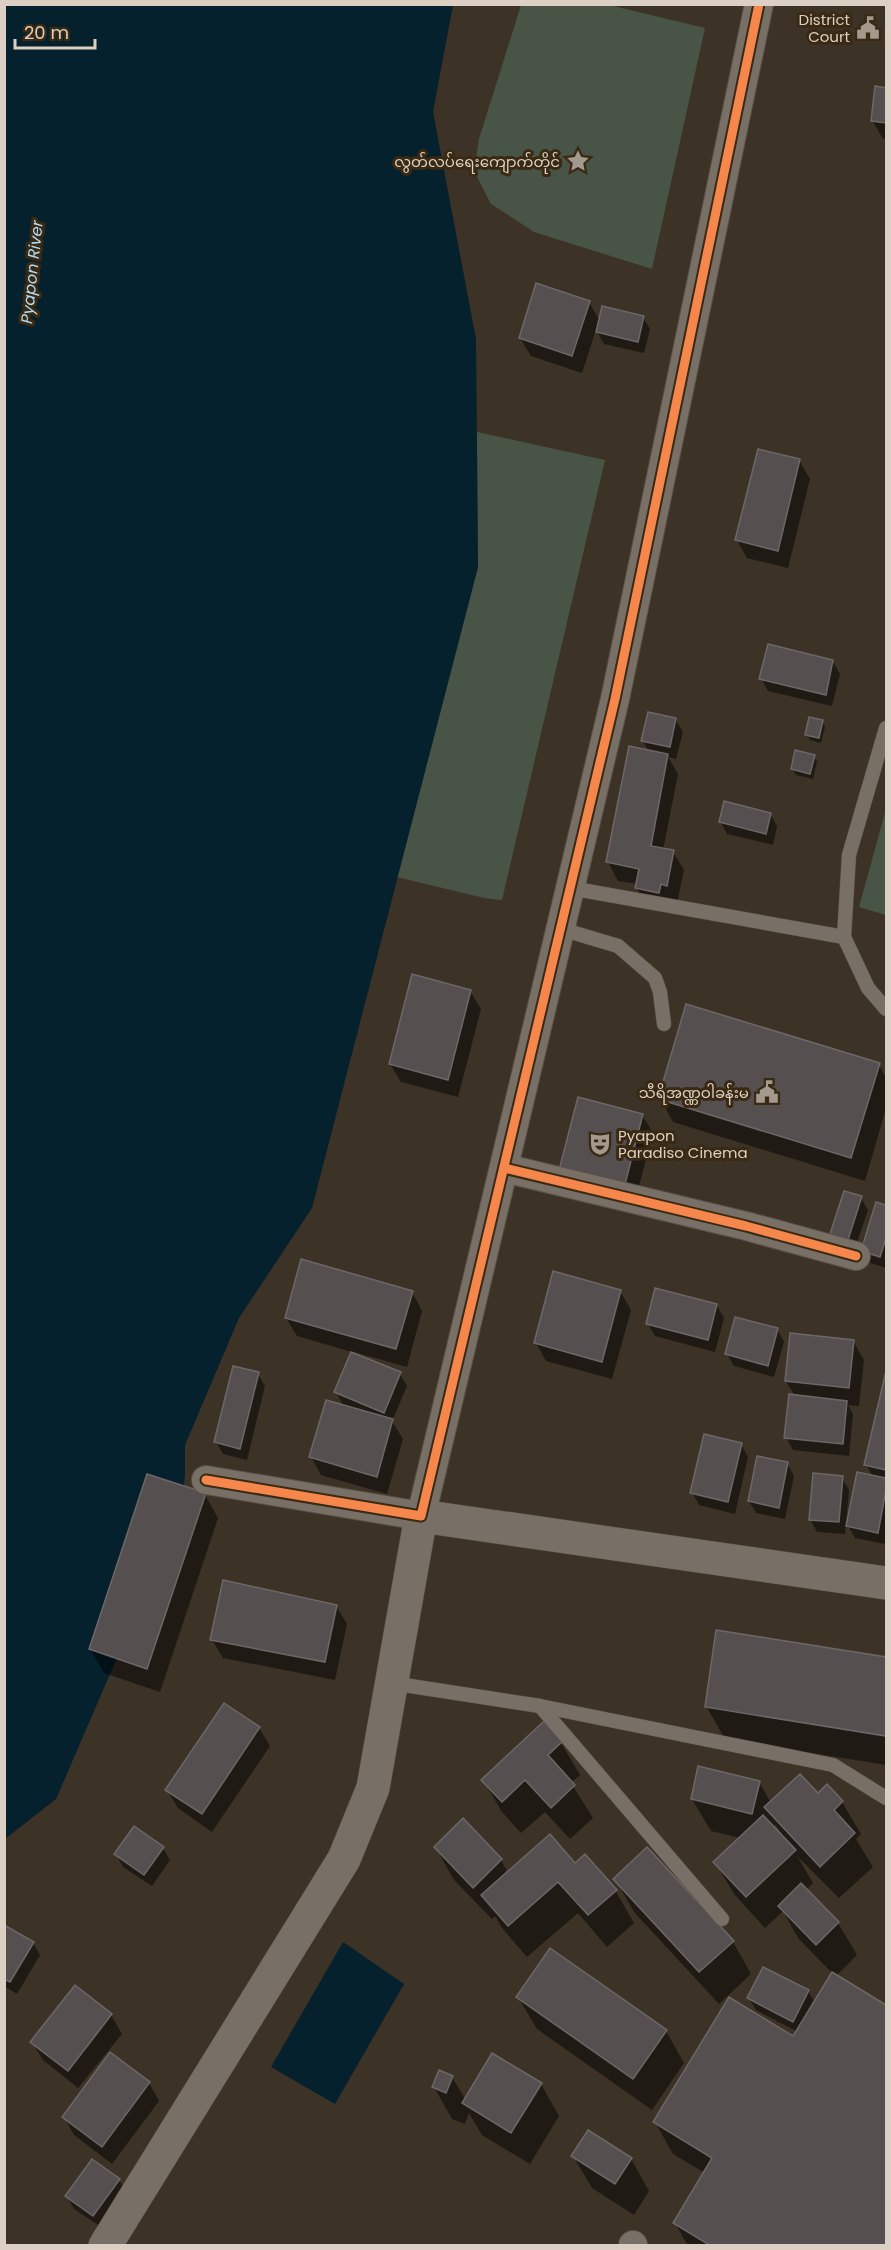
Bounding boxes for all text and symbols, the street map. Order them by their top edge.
place label: District Court [799,9,850,47]
scale bar [15,12,94,50]
public building icon: District Court [855,15,881,41]
text: 20 m [24,20,69,45]
place icon: လွတ်လပ်ရေးကျောက်တိုင် [565,148,591,174]
place label: လွတ်လပ်ရေးကျောက်တိုင် [394,151,560,174]
water label: Pyapon River [15,218,49,325]
public building icon: သီရိအဏ္ဏဝါခန်းမ [754,1079,780,1105]
place label: သီရိအဏ္ဏဝါခန်းမ [639,1082,749,1105]
place label: Pyapon Paradiso Cinema [618,1125,748,1163]
theatre icon: Pyapon Paradiso Cinema [587,1131,613,1157]

